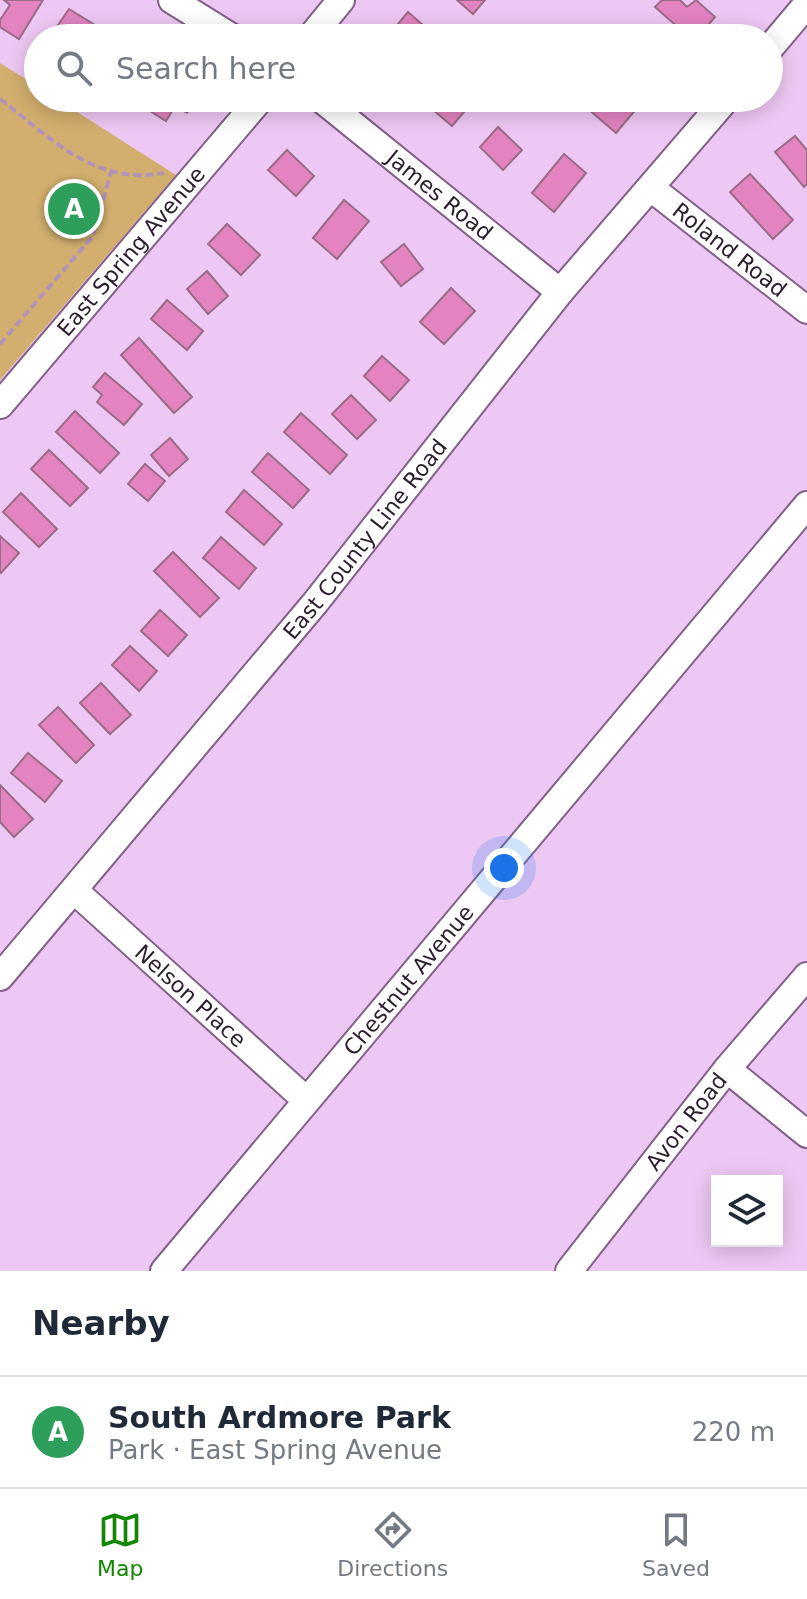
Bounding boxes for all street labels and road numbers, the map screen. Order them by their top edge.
street label: James Road [380,144,497,245]
street label: East Spring Avenue [52,161,210,343]
street label: Roland Road [668,198,791,302]
street label: East County Line Road [278,435,452,644]
street label: Chestnut Avenue [339,900,479,1060]
street label: Nelson Place [130,940,251,1052]
street label: Avon Road [641,1068,732,1175]

